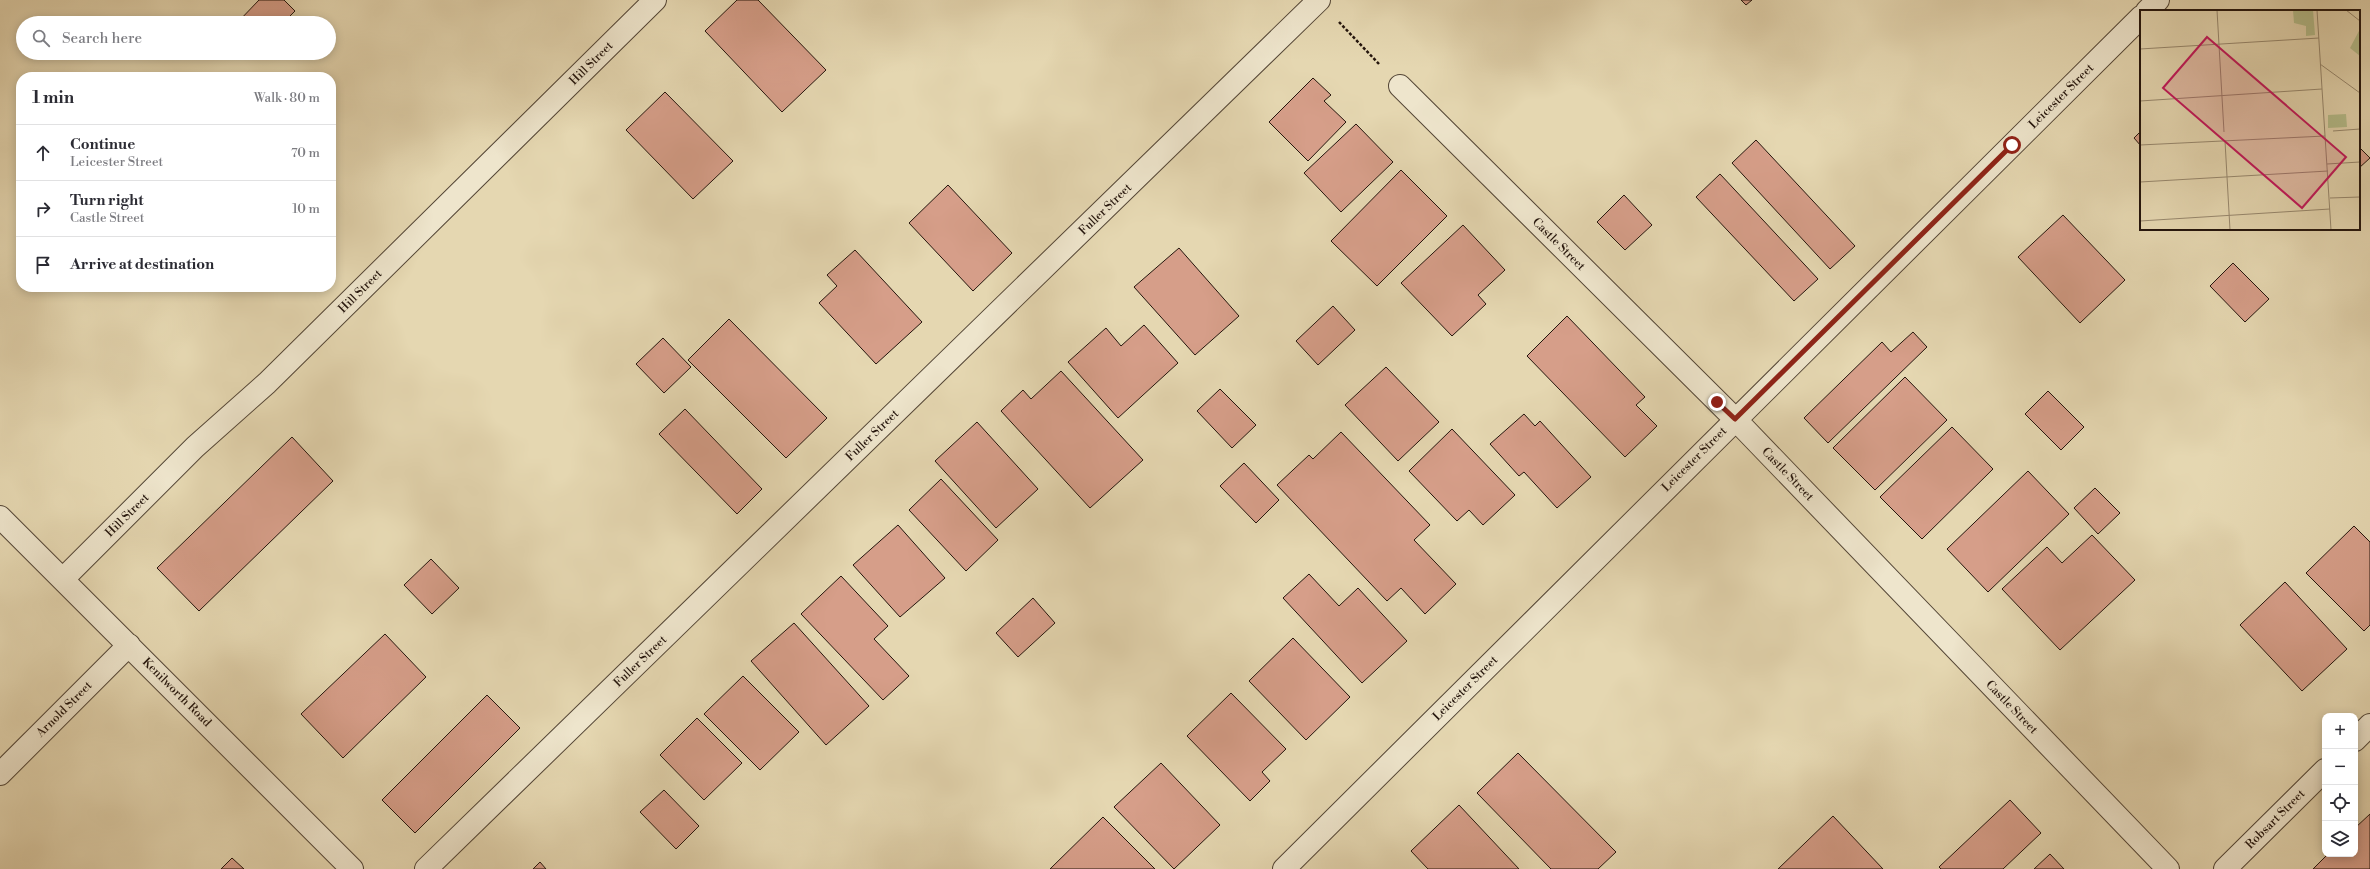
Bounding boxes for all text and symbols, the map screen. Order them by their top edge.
inset map [2140,10,2360,230]
search box [16,16,336,60]
icon: search [30,27,52,49]
text: Search here [62,29,142,48]
street label: Hill Street [566,38,617,88]
street label: Leicester Street [2026,60,2098,132]
text: 1 min [32,87,74,109]
text: Walk · 80 m [254,90,320,106]
text: Continue [70,135,135,154]
route start [2003,136,2021,154]
icon: ahead [32,142,54,164]
text: 70 m [291,145,320,161]
text: Leicester Street [70,154,163,170]
street label: Fuller Street [1076,180,1136,238]
text: Turn right [70,191,144,210]
icon: right [32,198,54,220]
text: 10 m [292,201,320,217]
text: Castle Street [70,210,144,226]
street label: Castle Street [1529,215,1589,274]
icon: arrive [32,254,54,276]
text: Arrive at destination [70,255,214,274]
street label: Hill Street [335,266,386,316]
route end [1708,393,1726,411]
street label: Fuller Street [843,406,903,464]
street label: Leicester Street [1659,423,1731,495]
street label: Castle Street [1758,444,1817,505]
street label: Hill Street [102,490,153,540]
street label: Fuller Street [611,632,671,690]
street label: Leicester Street [1430,652,1502,724]
street label: Kenilworth Road [139,655,214,730]
street label: Castle Street [1982,677,2041,738]
street label: Arnold Street [33,678,96,741]
map controls [2322,713,2358,857]
button: + [2322,713,2358,749]
button: − [2322,749,2358,785]
button: locate [2322,785,2358,821]
street label: Robsart Street [2242,786,2309,852]
button: layers [2322,821,2358,857]

